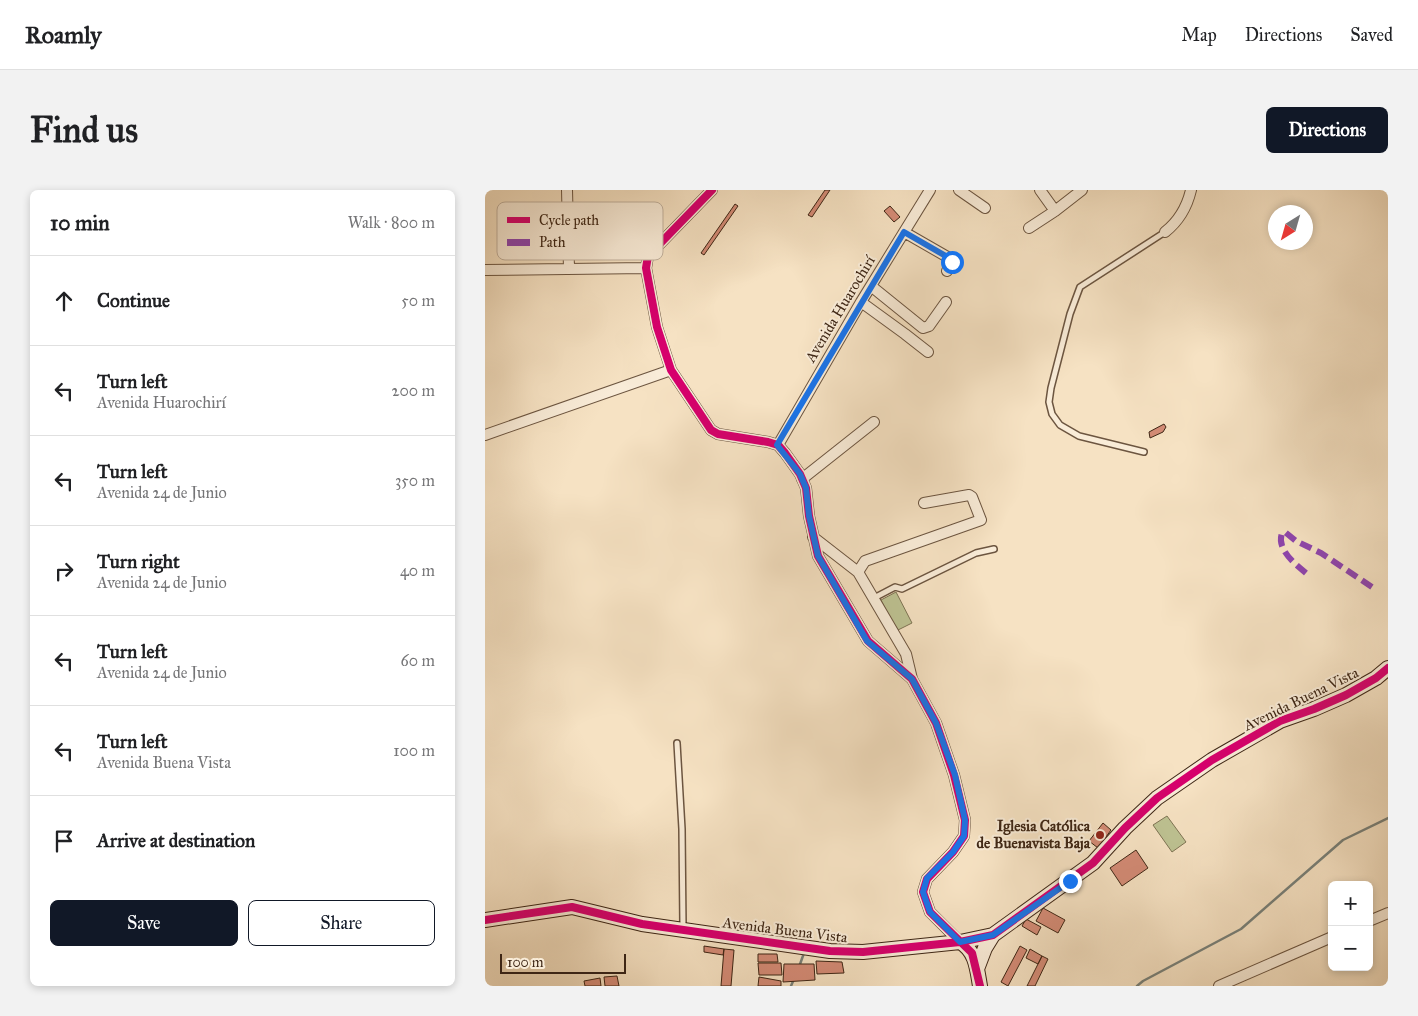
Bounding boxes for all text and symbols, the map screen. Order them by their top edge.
text: Roamly [25,20,102,50]
text: Map [1181,24,1217,46]
text: Directions [1245,24,1322,46]
text: Saved [1350,24,1393,46]
button: Directions [1266,107,1388,153]
text: Find us [30,109,138,152]
legend [497,202,663,260]
north arrow [1268,205,1313,250]
text: 10 min [50,210,110,236]
text: Cycle path [539,212,599,229]
text: Walk · 800 m [348,213,435,232]
text: Path [539,234,566,251]
route start [941,251,964,274]
street label: Avenida Huarochirí [801,252,879,366]
icon: ahead [50,287,78,315]
text: Continue [97,289,170,312]
text: 50 m [401,291,435,310]
text: Turn left [97,370,167,393]
icon: left [50,377,78,405]
text: 200 m [392,381,435,400]
text: Avenida Huarochirí [97,393,226,412]
text: Turn left [97,460,167,483]
icon: left [50,467,78,495]
text: 350 m [395,471,435,490]
text: Avenida 24 de Junio [97,483,227,502]
text: Turn right [97,550,180,573]
icon: right [50,557,78,585]
text: 40 m [400,561,435,580]
text: Avenida 24 de Junio [97,573,227,592]
text: Turn left [97,640,167,663]
icon: left [50,647,78,675]
text: 60 m [401,651,435,670]
text: Avenida 24 de Junio [97,663,227,682]
street label: Avenida Buena Vista [1240,663,1362,735]
text: Turn left [97,730,167,753]
icon: left [50,737,78,765]
text: 100 m [393,741,435,760]
text: Avenida Buena Vista [97,753,231,772]
place label: Iglesia Católica de Buenavista Baja [977,817,1091,853]
icon: arrive [50,827,78,855]
text: Arrive at destination [97,829,255,852]
marker: Iglesia Católica de Buenavista Baja [1094,829,1106,841]
route end [1059,870,1082,893]
map controls [1328,881,1373,971]
button: + [1328,881,1373,926]
button: Save [50,900,238,946]
button: Share [248,900,435,946]
street label: Avenida Buena Vista [721,913,849,947]
button: − [1328,926,1373,971]
scale bar [500,951,626,974]
text: 100 m [507,954,544,971]

